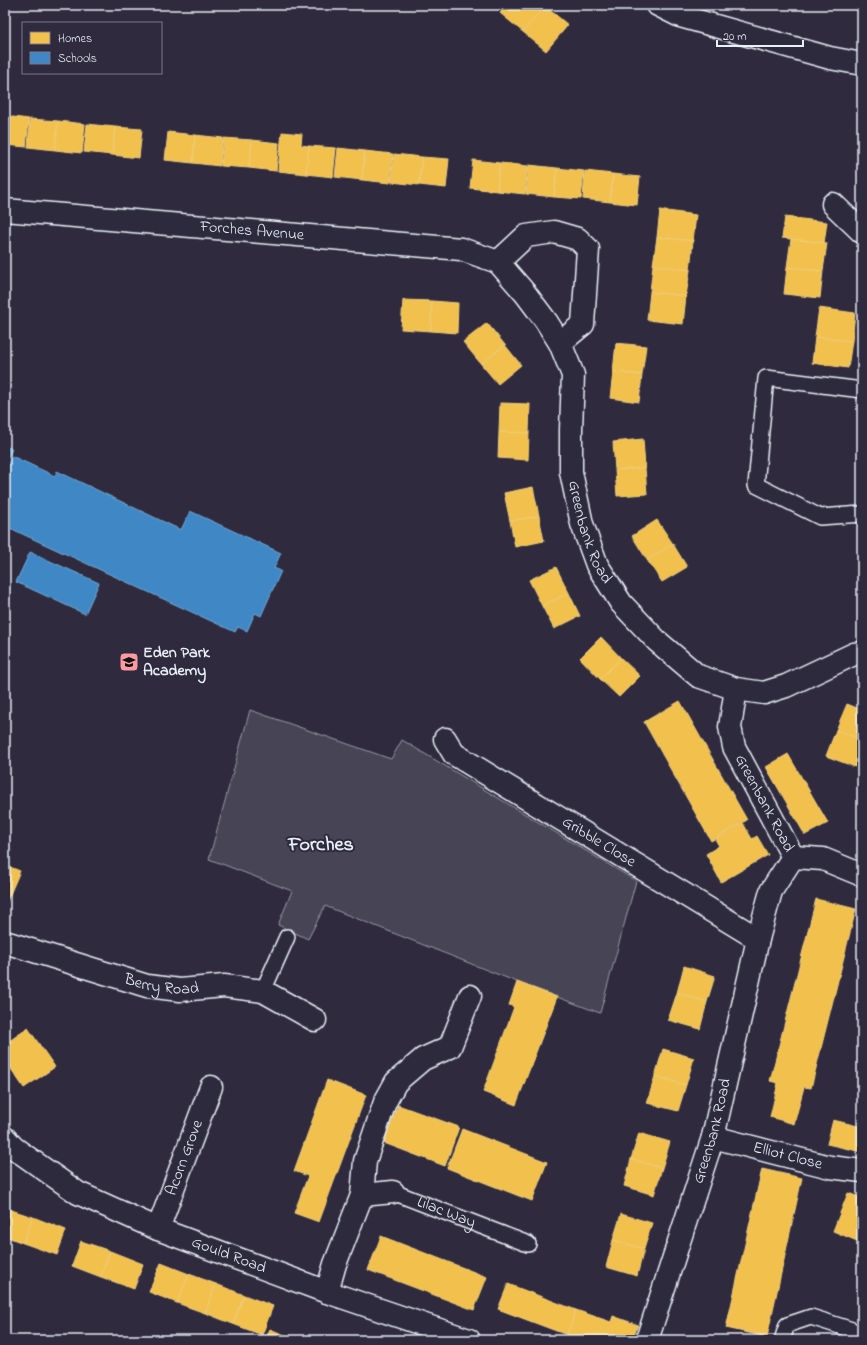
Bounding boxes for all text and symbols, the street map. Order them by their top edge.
legend [22,22,162,74]
scale bar [717,22,803,48]
text: 20 m [723,28,746,46]
text: Homes [58,30,92,48]
text: Schools [58,50,97,68]
street label: Forches Avenue [198,215,306,248]
street label: Greenbank Road [561,479,618,589]
place label: Eden Park Academy [143,641,211,684]
school or university icon: Eden Park Academy [118,651,140,673]
street label: Greenbank Road [728,750,800,857]
street label: Gribble Close [557,810,641,874]
district label: Forches [287,831,354,860]
street label: Berry Road [120,967,200,1002]
street label: Greenbank Road [687,1076,738,1187]
street label: Acorn Grove [159,1116,210,1199]
street label: Elliot Close [750,1136,826,1177]
street label: Lilac Way [413,1190,479,1235]
street label: Gould Road [188,1231,270,1280]

